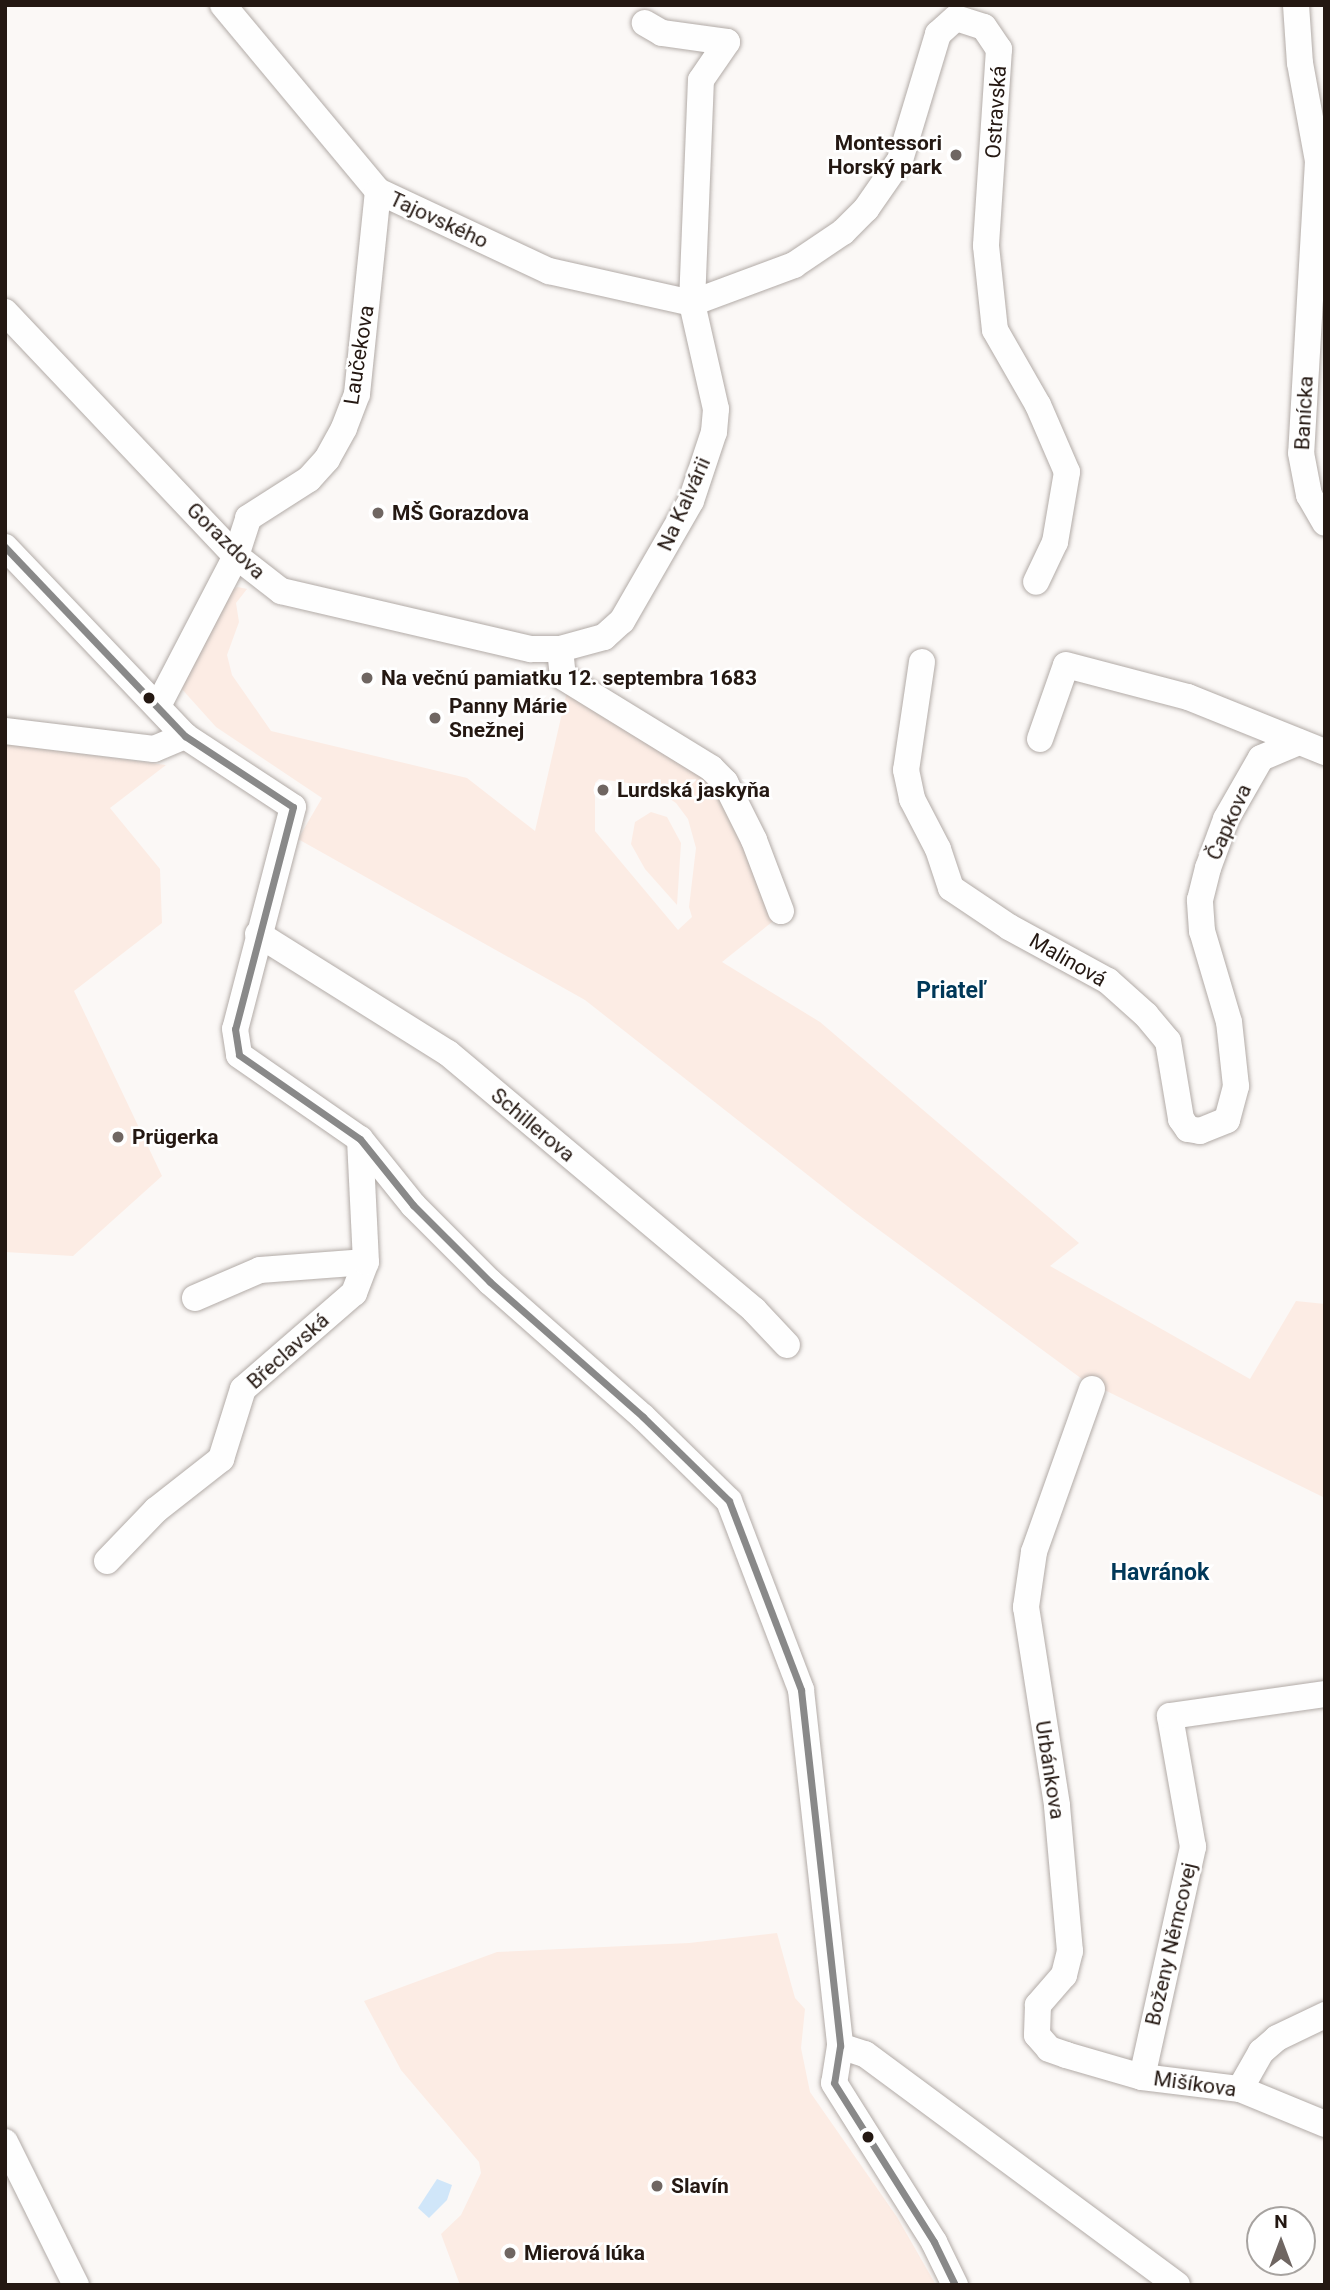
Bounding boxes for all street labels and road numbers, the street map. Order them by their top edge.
street label: Ostravská [980,65,1012,159]
street label: Tajovského [386,186,492,254]
street label: Laučekova [339,303,379,407]
street label: Banícka [1289,375,1319,451]
street label: Na Kalvárii [652,453,716,555]
street label: Gorazdova [181,497,271,585]
street label: Čapkova [1201,780,1257,864]
street label: Malinová [1025,928,1111,992]
street label: Schillerova [486,1083,580,1167]
street label: Břeclavská [242,1308,334,1394]
street label: Urbánkova [1030,1719,1070,1821]
street label: Boženy Němcovej [1140,1860,1202,2028]
street label: Mišíkova [1152,2066,1238,2102]

